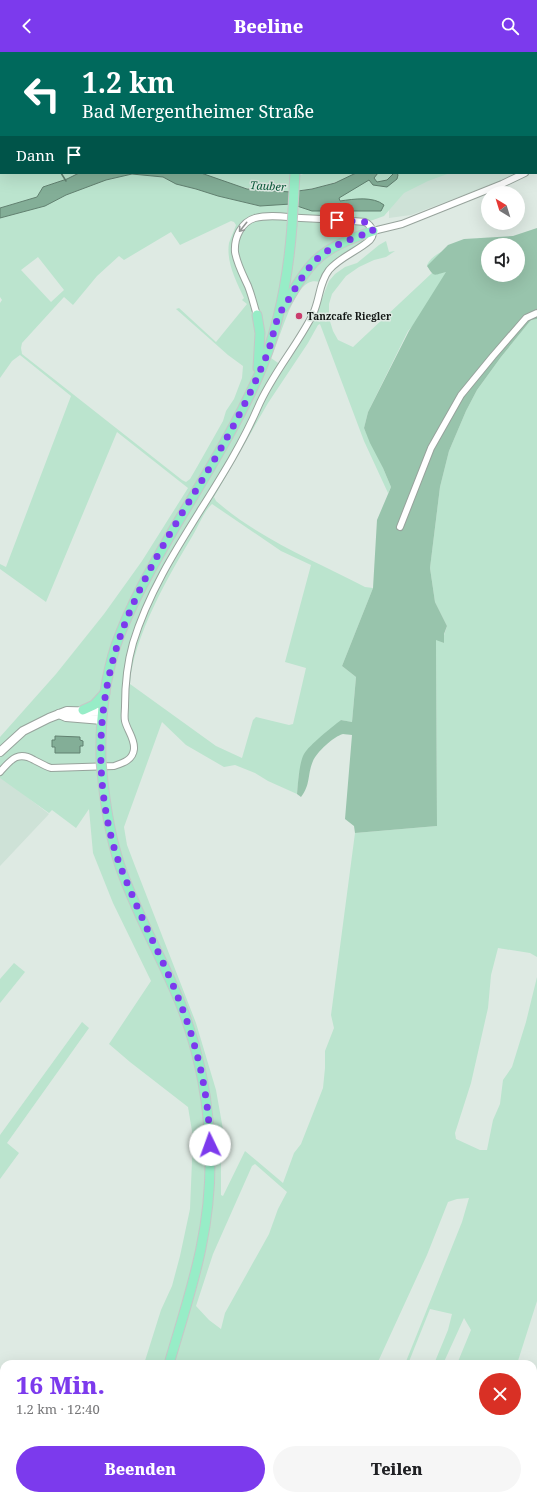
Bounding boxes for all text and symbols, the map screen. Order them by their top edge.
text: Beeline [234,14,303,38]
icon: back [16,15,38,37]
icon: search [499,15,521,37]
text: 1.2 km [82,63,175,101]
icon: left [16,68,68,120]
text: Bad Mergentheimer Straße [82,99,314,123]
icon: arrive [63,144,85,166]
text: Dann [16,145,55,165]
water label: Tauber [250,177,287,194]
north arrow [481,186,525,230]
map controls [481,186,525,282]
pin [320,203,354,237]
icon: arrive [326,209,348,231]
one-way arrow [238,222,247,232]
button: sound [481,238,525,282]
place label: Tanzcafe Riegler [307,309,392,323]
marker: Tanzcafe Riegler [294,311,304,321]
position arrow [189,1124,231,1166]
text: 16 Min. [16,1368,105,1401]
button: close [479,1373,521,1415]
text: 1.2 km · 12:40 [16,1400,100,1418]
button: Beenden [16,1446,265,1492]
button: Teilen [273,1446,521,1492]

